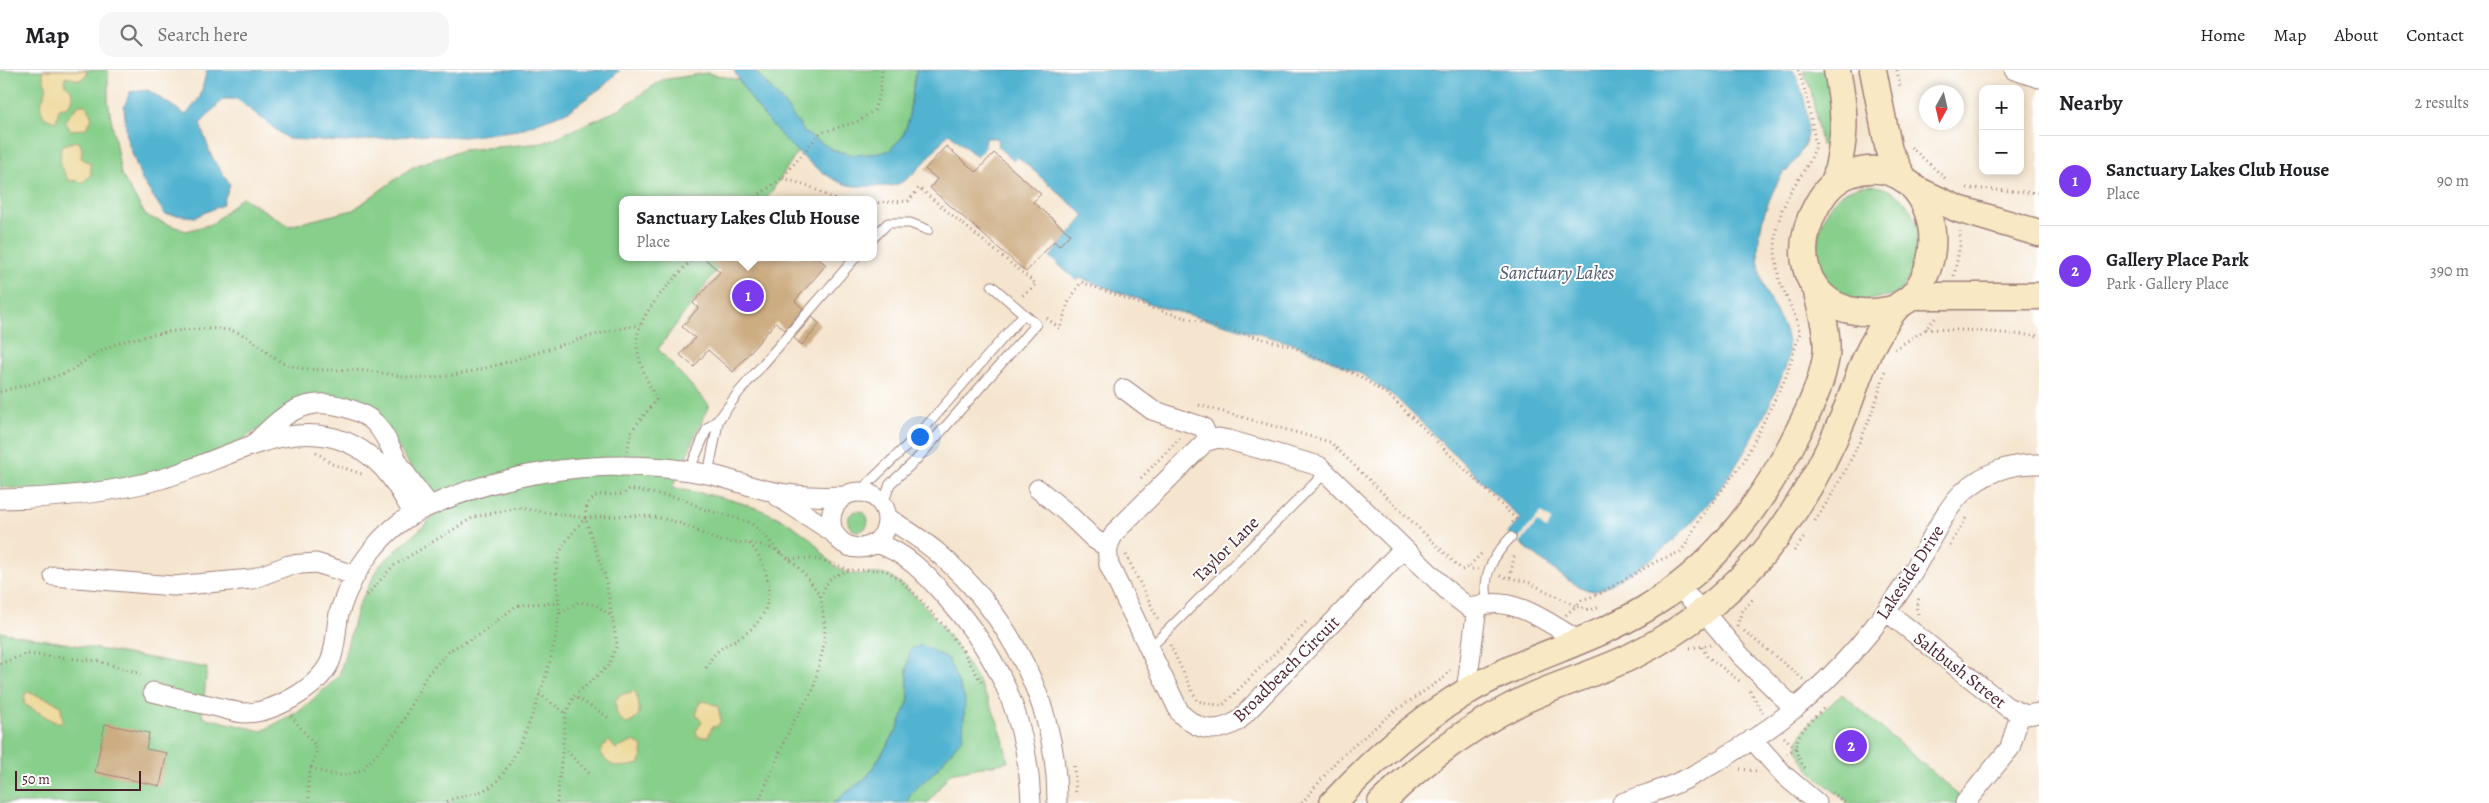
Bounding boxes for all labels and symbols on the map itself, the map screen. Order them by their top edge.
north arrow [1919,85,1964,130]
water label: Sanctuary Lakes [1499,260,1615,286]
pin: 1 [732,277,764,315]
your location [907,424,933,450]
street label: Taylor Lane [1188,511,1264,587]
street label: Lakeside Drive [1870,520,1950,624]
street label: Broadbeach Circuit [1227,610,1345,728]
street label: Saltbush Street [1909,626,2011,714]
pin: 2 [1835,727,1867,765]
scale bar [15,768,141,791]

